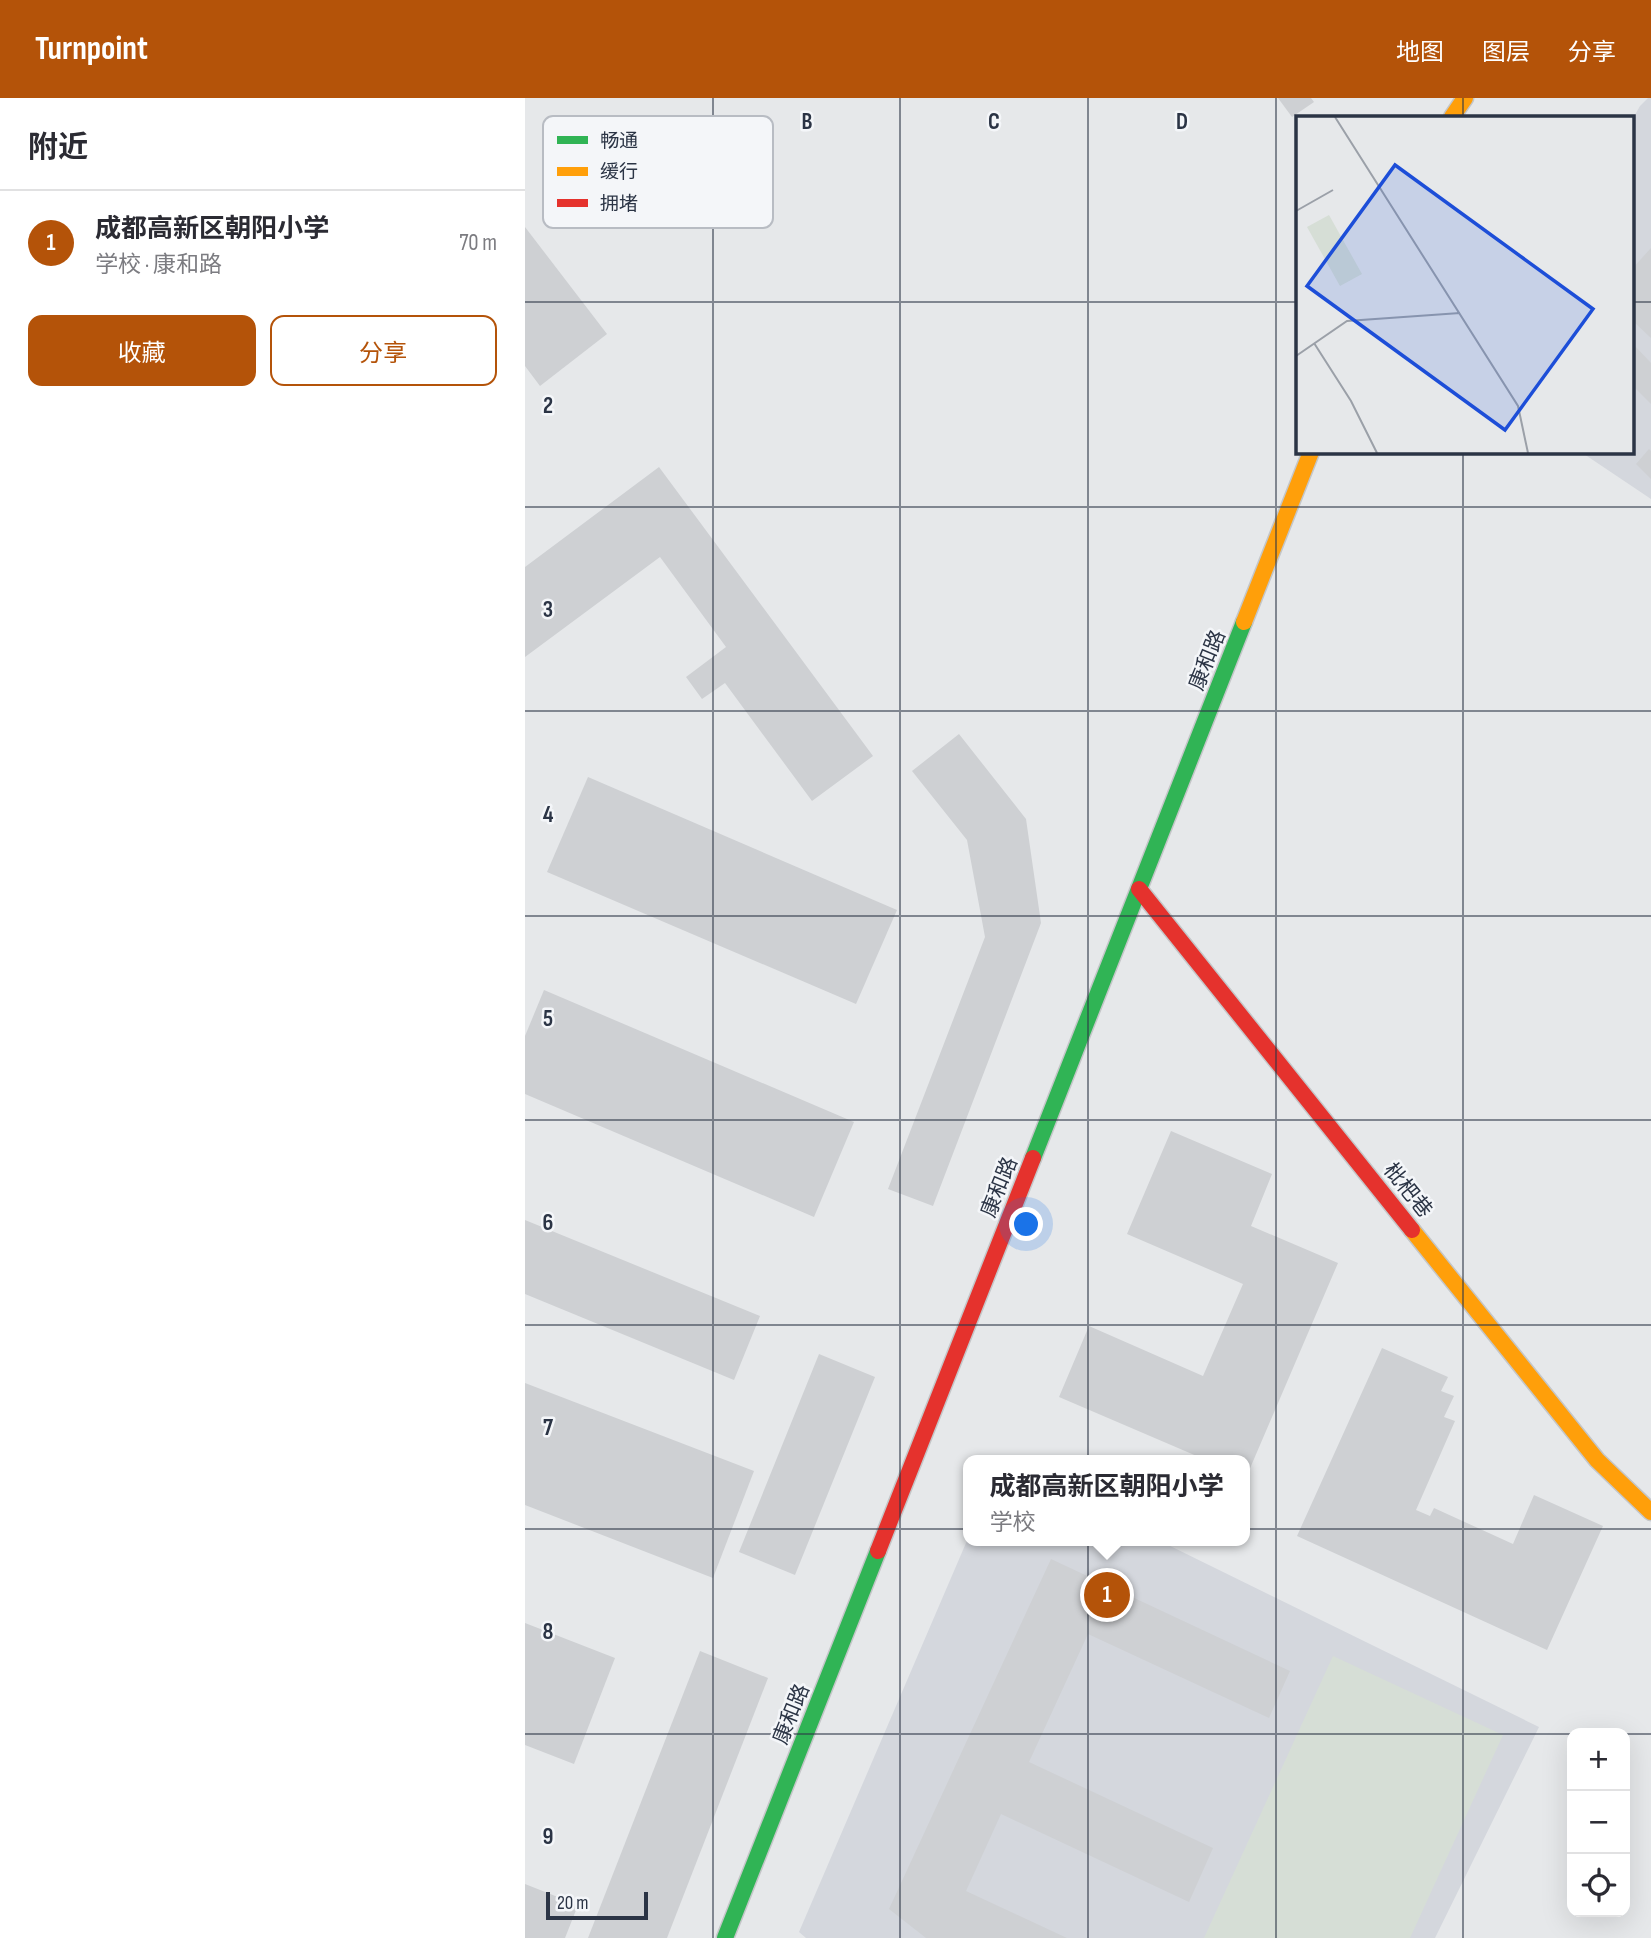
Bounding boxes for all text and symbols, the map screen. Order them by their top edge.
text: Turnpoint [35,29,148,69]
text: 地图 [1396,38,1444,67]
text: 图层 [1482,38,1530,67]
text: 分享 [1568,38,1616,67]
text: B [802,108,813,136]
text: C [988,108,1000,136]
text: D [1176,108,1188,136]
legend [543,116,773,228]
inset map [1296,116,1633,453]
text: 附近 [28,130,88,166]
text: 畅通 [600,130,638,153]
text: 缓行 [600,161,638,184]
text: 拥堵 [600,193,638,216]
text: 成都高新区朝阳小学 [95,214,329,245]
text: 1 [46,229,56,257]
text: 70 m [459,229,497,257]
text: 学校 · 康和路 [95,251,222,279]
button: 收藏 [28,315,256,386]
button: 分享 [270,315,497,386]
text: 2 [543,392,553,420]
text: 3 [543,596,553,624]
street label: 康和路 [1184,626,1231,694]
text: 4 [543,801,554,829]
text: 5 [543,1005,553,1033]
street label: 康和路 [976,1153,1023,1221]
street label: 枇杷巷 [1378,1158,1437,1223]
your location [1009,1207,1043,1241]
text: 6 [543,1209,553,1237]
text: 7 [543,1414,553,1442]
popup [963,1455,1250,1546]
text: 成都高新区朝阳小学 [989,1472,1224,1503]
text: 学校 [989,1509,1035,1537]
pin: 1 [1084,1569,1130,1621]
text: 8 [543,1618,554,1646]
street label: 康和路 [768,1680,815,1748]
map controls [1567,1728,1630,1917]
button: + [1567,1728,1630,1791]
button: − [1567,1791,1630,1854]
text: 9 [543,1823,553,1851]
button: locate [1567,1854,1630,1917]
scale bar [546,1889,647,1921]
text: 20 m [557,1892,589,1915]

